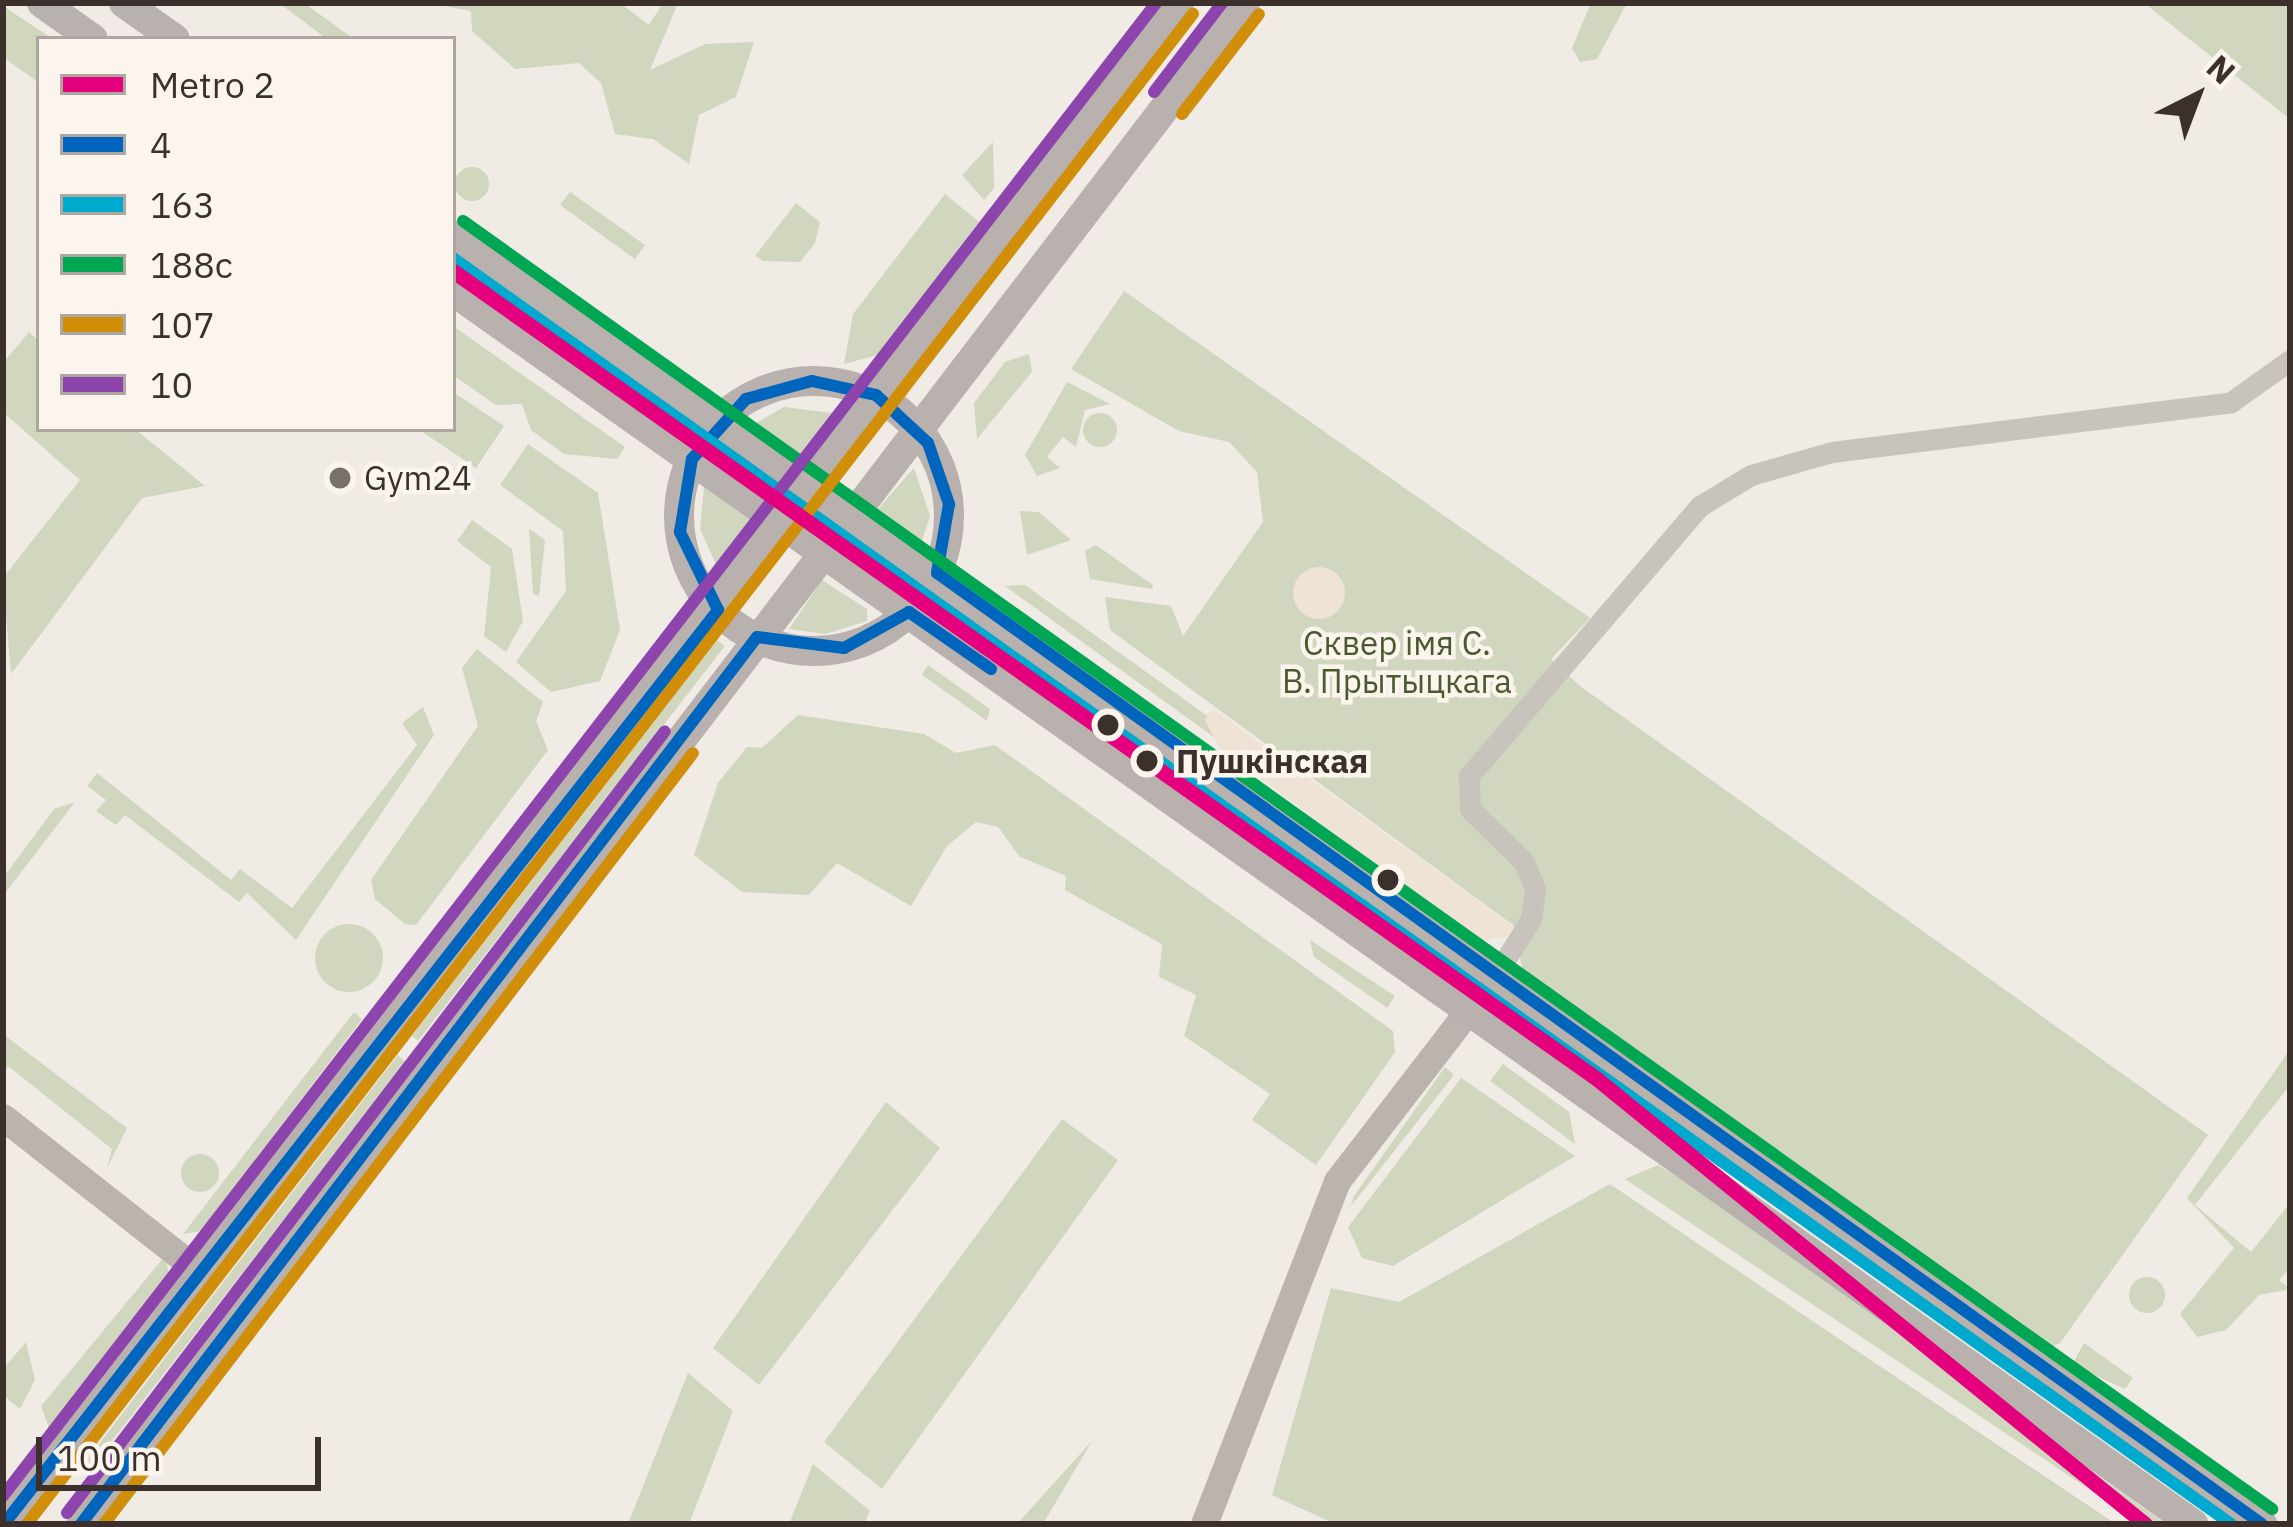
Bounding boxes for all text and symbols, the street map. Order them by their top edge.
legend [36,36,456,432]
north arrow [2137,36,2257,156]
text: N [2198,45,2245,93]
text: Metro 2 [150,61,275,108]
text: 4 [150,121,172,168]
text: 163 [150,181,215,228]
text: 188с [150,241,233,288]
text: 107 [150,301,215,348]
text: 10 [150,361,193,408]
place label: Gym24 [364,458,472,498]
marker: Gym24 [327,465,353,491]
park label: Сквер імя С. В. Прытыцкага [1282,623,1512,701]
unlabelled marker [1097,714,1119,736]
place label: Пушкінская [1176,741,1368,781]
marker: Пушкінская [1130,744,1164,778]
unlabelled marker [1377,869,1399,891]
scale bar [42,1413,327,1487]
text: 100 m [57,1434,162,1481]

